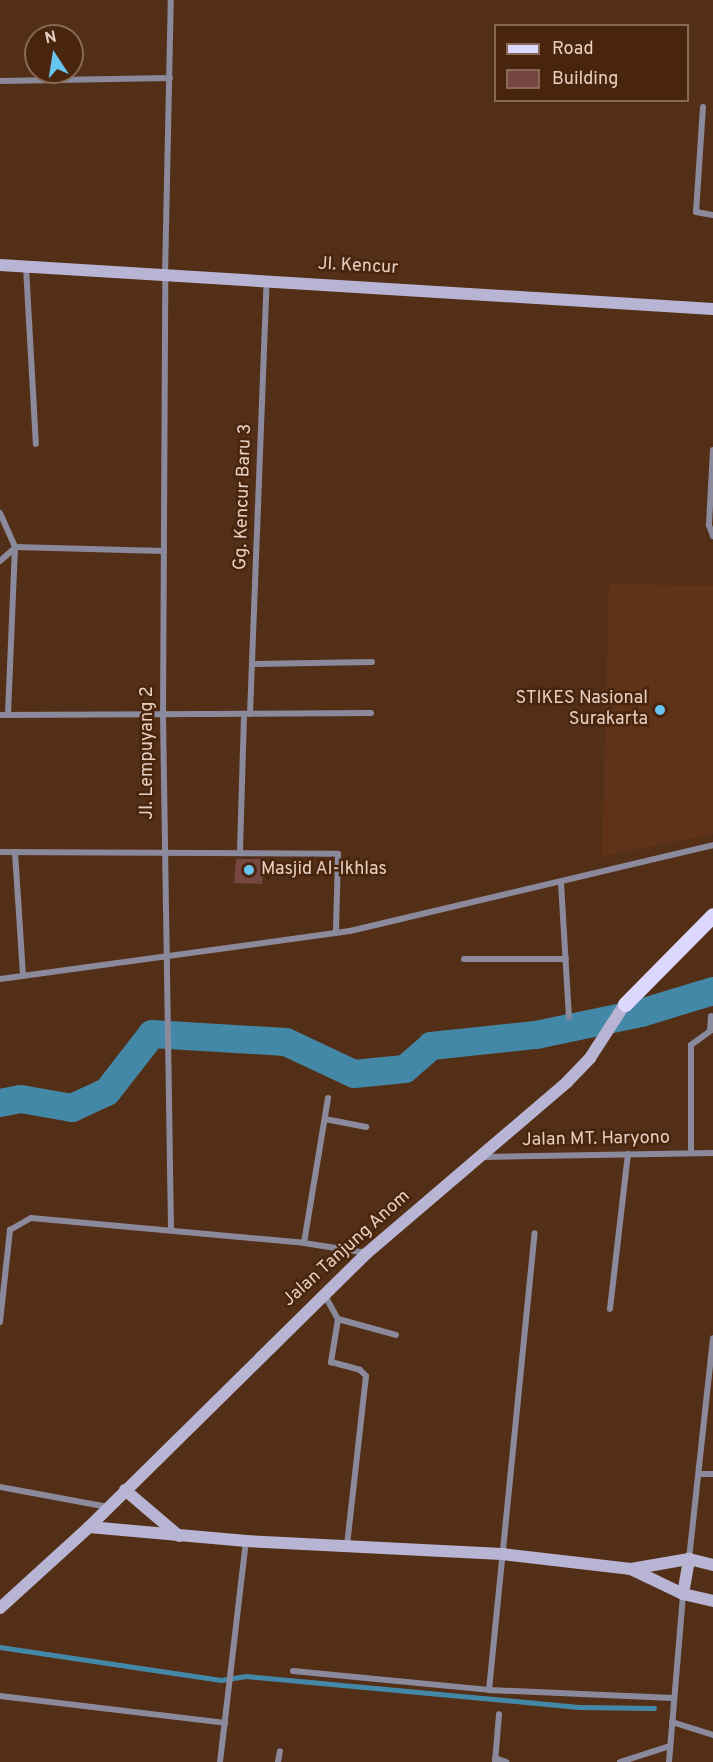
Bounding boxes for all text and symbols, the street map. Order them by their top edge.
north arrow [24,24,84,84]
legend [494,24,689,102]
text: N [43,27,58,49]
text: Road [552,38,594,61]
text: Building [552,68,618,91]
street label: Jl. Kencur [317,254,399,280]
street label: Gg. Kencur Baru 3 [231,423,257,571]
street label: Jl. Lempuyang 2 [137,686,159,820]
place label: STIKES Nasional Surakarta [516,689,648,732]
marker: STIKES Nasional Surakarta [653,703,667,717]
place label: Masjid Al-Ikhlas [261,859,388,881]
marker: Masjid Al-Ikhlas [242,863,256,877]
street label: Jalan MT. Haryono [522,1128,670,1152]
street label: Jalan Tanjung Anom [278,1186,416,1312]

